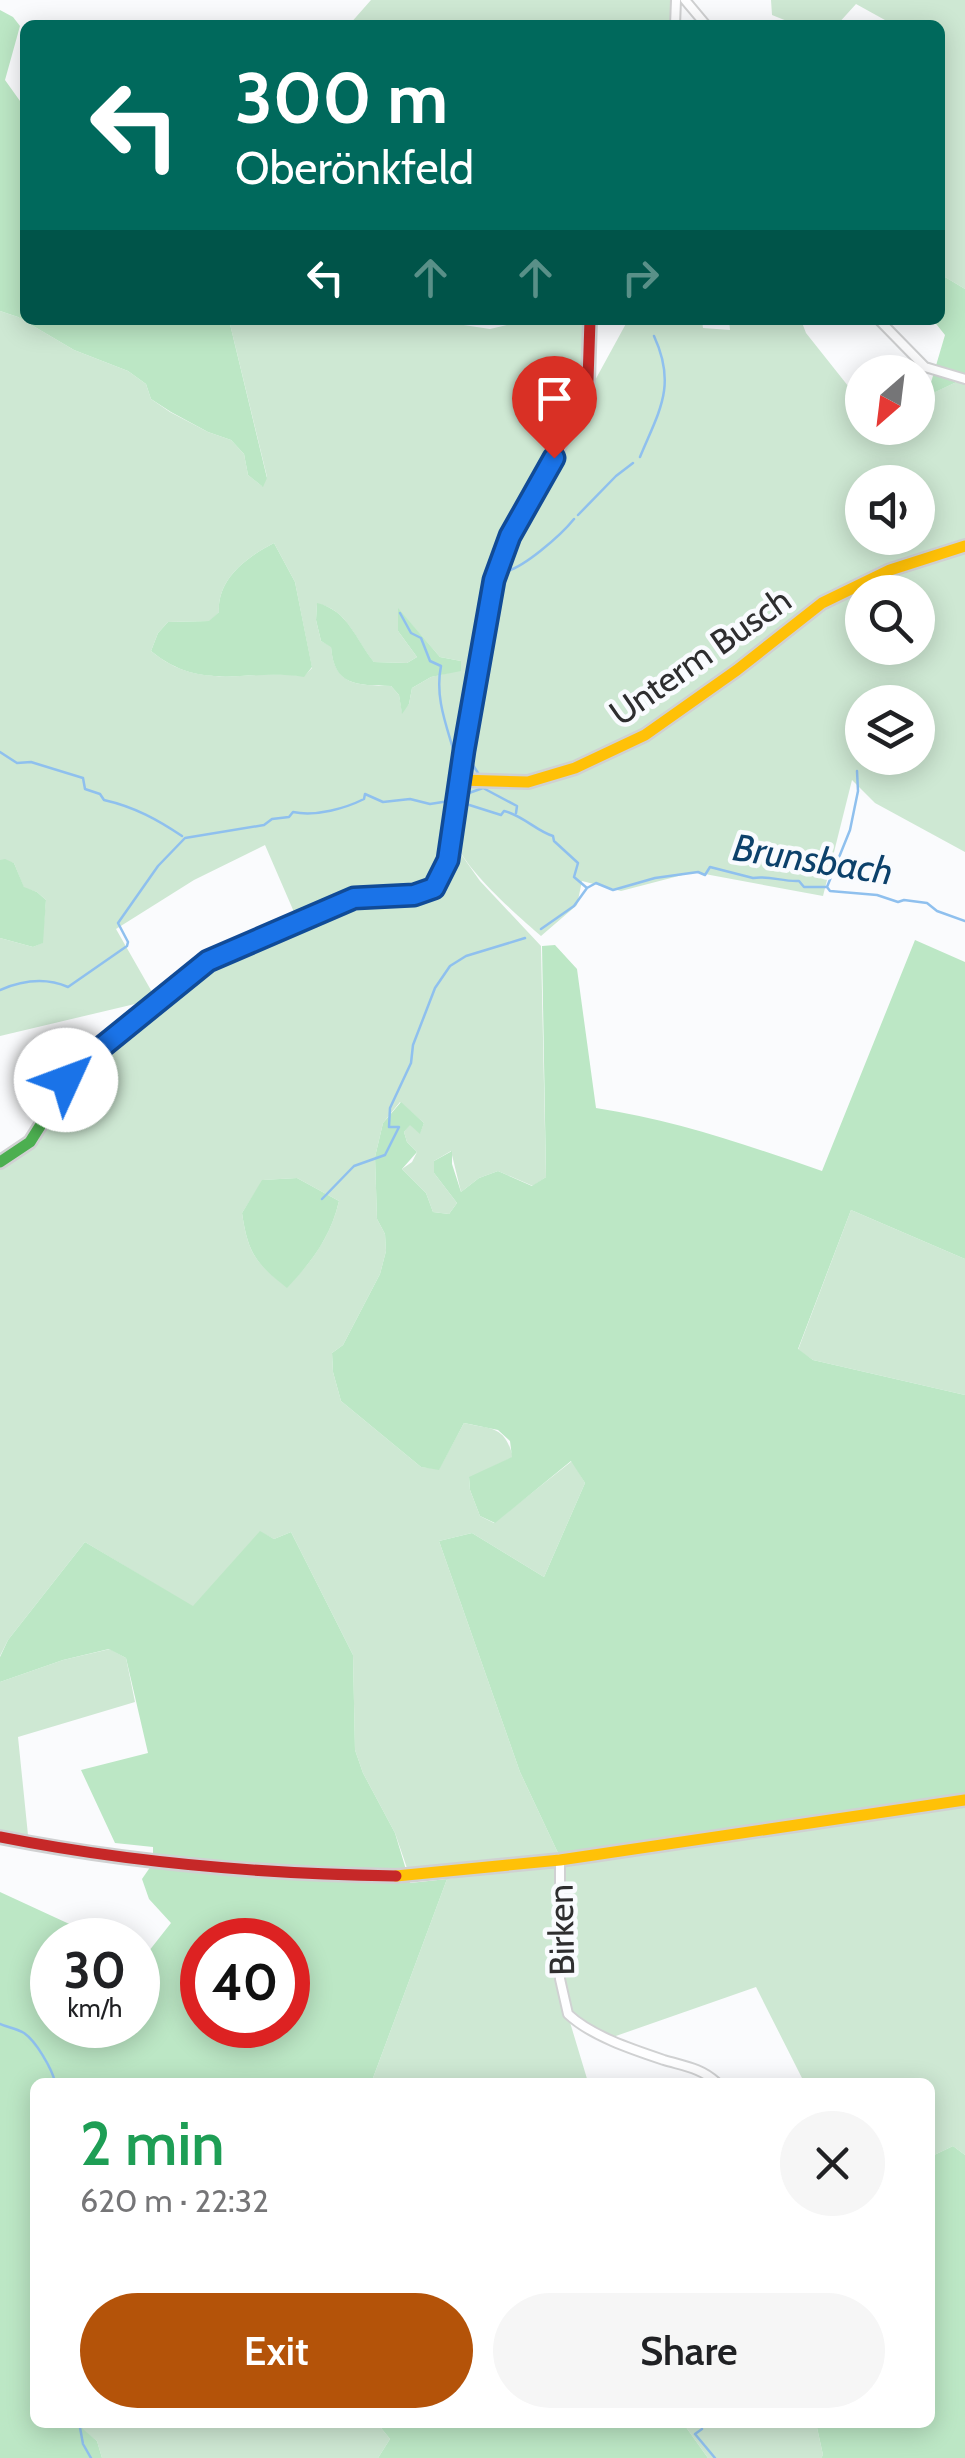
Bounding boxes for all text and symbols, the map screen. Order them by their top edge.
text: 300 m [235,55,448,141]
icon: left [70,60,200,190]
text: Oberönkfeld [235,141,474,195]
icon: left [298,250,353,305]
icon: ahead [403,250,458,305]
icon: ahead [508,250,563,305]
icon: right [613,250,668,305]
north arrow [845,355,935,445]
map controls [845,355,935,775]
pin [512,356,597,459]
icon: arrive [527,371,582,426]
button: sound [845,465,935,555]
button: search [845,575,935,665]
street label: Unterm Busch [601,578,799,734]
button: layers [845,685,935,775]
water label: Brunsbach [730,823,896,895]
position arrow [14,1028,118,1132]
street label: Birken [539,1884,583,1976]
speed limit sign: 40 [180,1918,310,2048]
text: 30 [64,1940,126,2001]
text: km/h [68,1993,122,2023]
text: 2 min [80,2107,225,2180]
button: close [780,2111,885,2216]
text: 620 m · 22:32 [80,2181,269,2220]
button: Exit [80,2293,473,2408]
button: Share [493,2293,885,2408]

